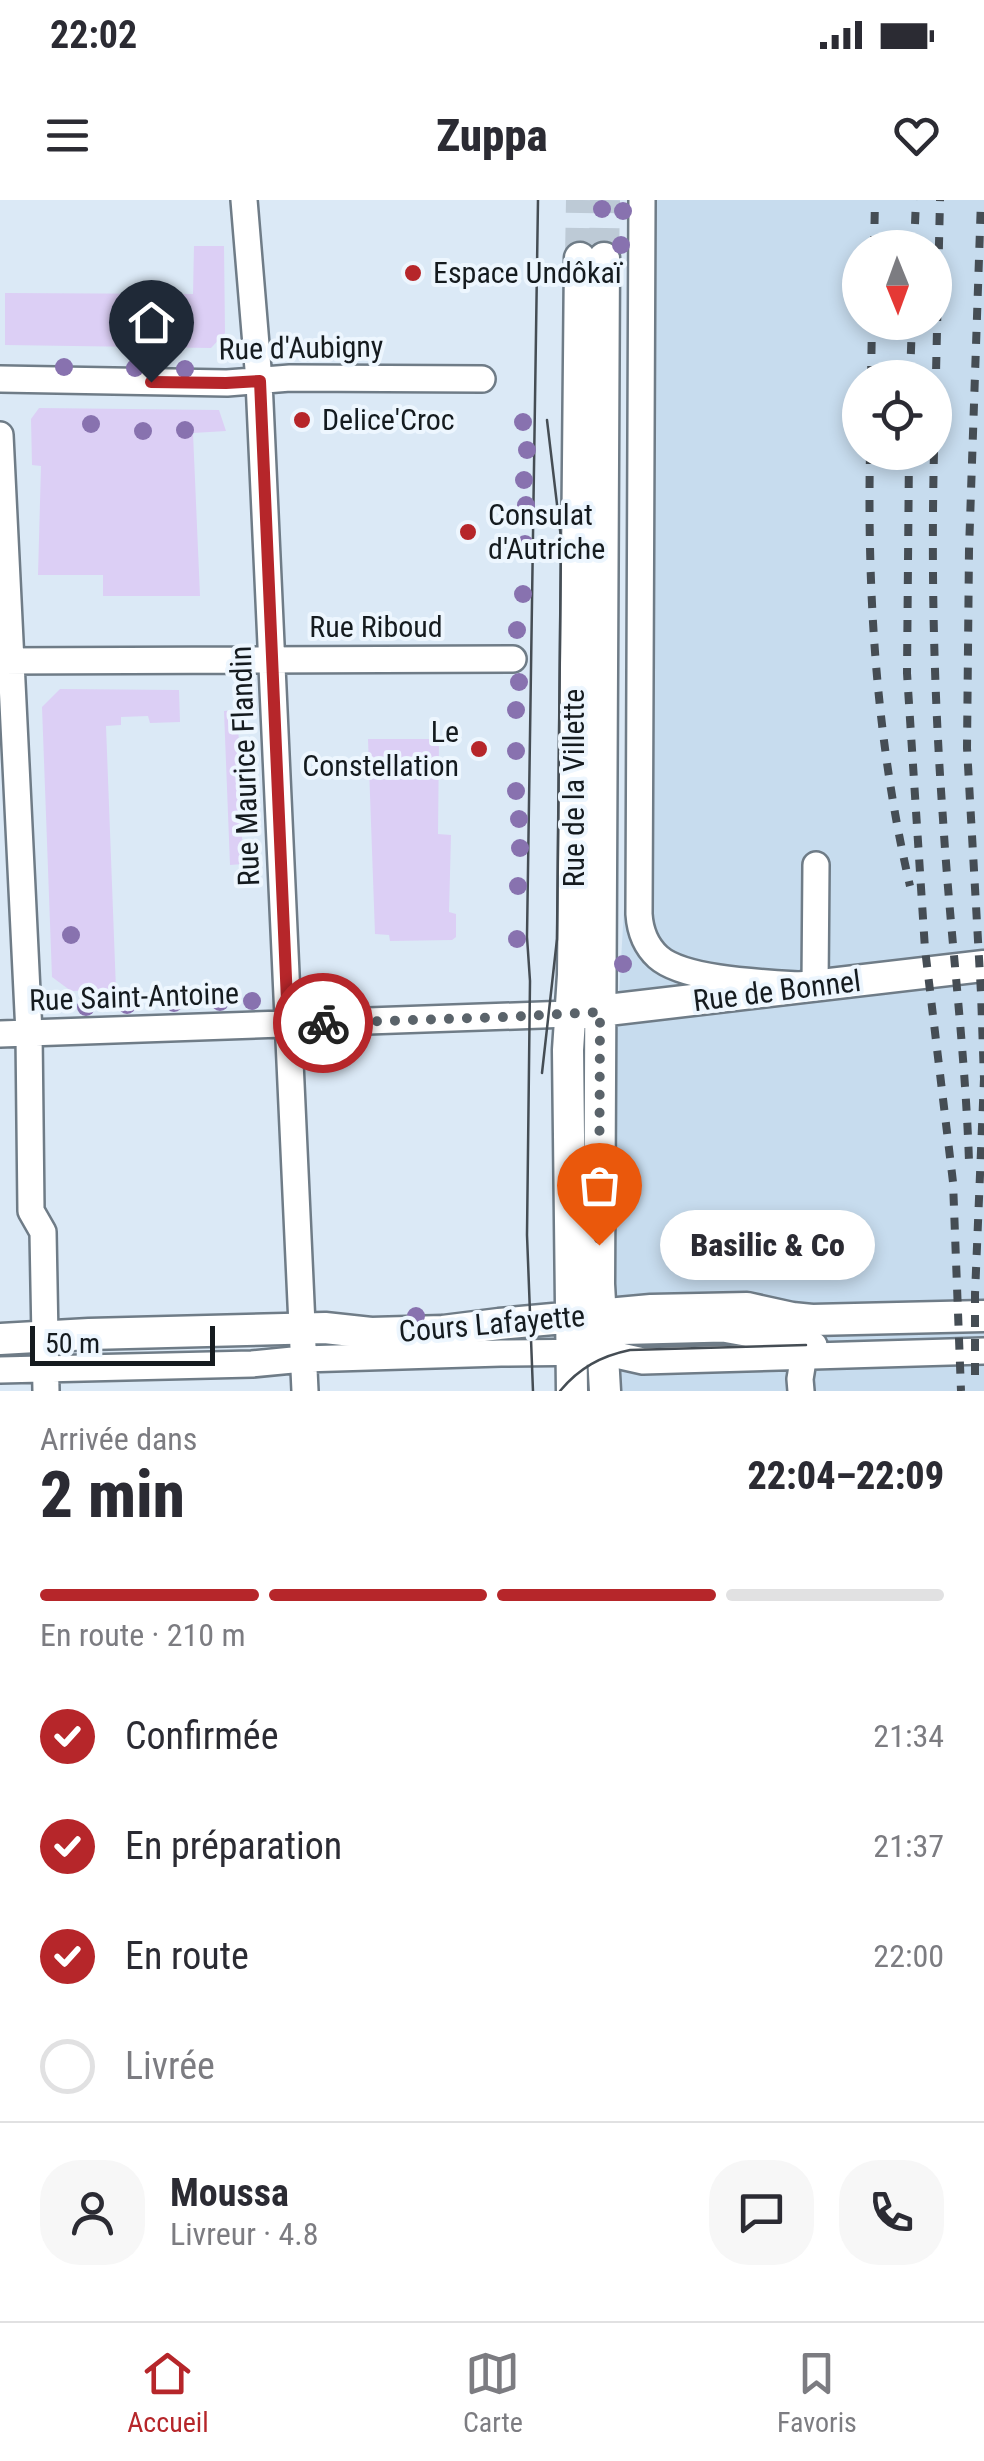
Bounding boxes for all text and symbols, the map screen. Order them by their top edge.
text: 22:02 [50,13,137,57]
icon: menu [40,108,95,163]
icon: heart [889,108,944,163]
text: Zuppa [436,109,548,162]
north arrow [842,230,952,340]
map controls [842,230,952,470]
place label: Espace Undôkaï [433,255,624,290]
marker: Espace Undôkaï [402,262,424,284]
pin [109,280,194,383]
icon: home [124,295,179,350]
street label: Rue d'Aubigny [218,329,384,366]
button: locate [842,360,952,470]
place label: Delice'Croc [322,402,455,437]
marker: Delice'Croc [291,409,313,431]
place label: Consulat d'Autriche [488,497,605,566]
marker: Consulat d'Autriche [457,521,479,543]
street label: Rue Riboud [309,609,443,644]
street label: Rue Maurice Flandin [223,645,266,887]
street label: Rue de la Villette [556,689,591,887]
place label: Le Constellation [302,714,459,783]
marker: Le Constellation [468,738,490,760]
street label: Rue de Bonnel [691,963,863,1018]
courier [273,973,373,1073]
street label: Rue Saint-Antoine [28,975,240,1018]
icon: bike [296,996,351,1051]
pin [557,1143,642,1246]
icon: bag [572,1158,627,1213]
callout: Basilic & Co [659,1210,874,1280]
text: Basilic & Co [690,1226,845,1264]
street label: Cours Lafayette [397,1298,587,1349]
scale bar [30,1321,215,1366]
text: 50 m [45,1327,100,1360]
text: Arrivée dans [40,1420,197,1458]
text: 22:04–22:09 [747,1454,944,1498]
text: 2 min [40,1457,185,1533]
text: En route · 210 m [40,1616,246,1654]
icon: check [40,1709,95,1764]
text: Confirmée [125,1714,278,1758]
text: 21:34 [873,1717,944,1755]
icon: check [40,1819,95,1874]
text: En préparation [125,1824,342,1868]
text: 21:37 [873,1827,944,1865]
icon: check [40,1929,95,1984]
text: En route [125,1934,249,1978]
text: 22:00 [873,1937,944,1975]
text: Livrée [125,2044,215,2088]
button: person [40,2160,145,2265]
button: chat [709,2160,814,2265]
button: phone [839,2160,944,2265]
text: Moussa [170,2171,289,2215]
text: Livreur · 4.8 [170,2215,318,2253]
tab: Accueil [127,2346,209,2439]
tab: Carte [463,2346,523,2439]
tab: Favoris [777,2346,857,2439]

